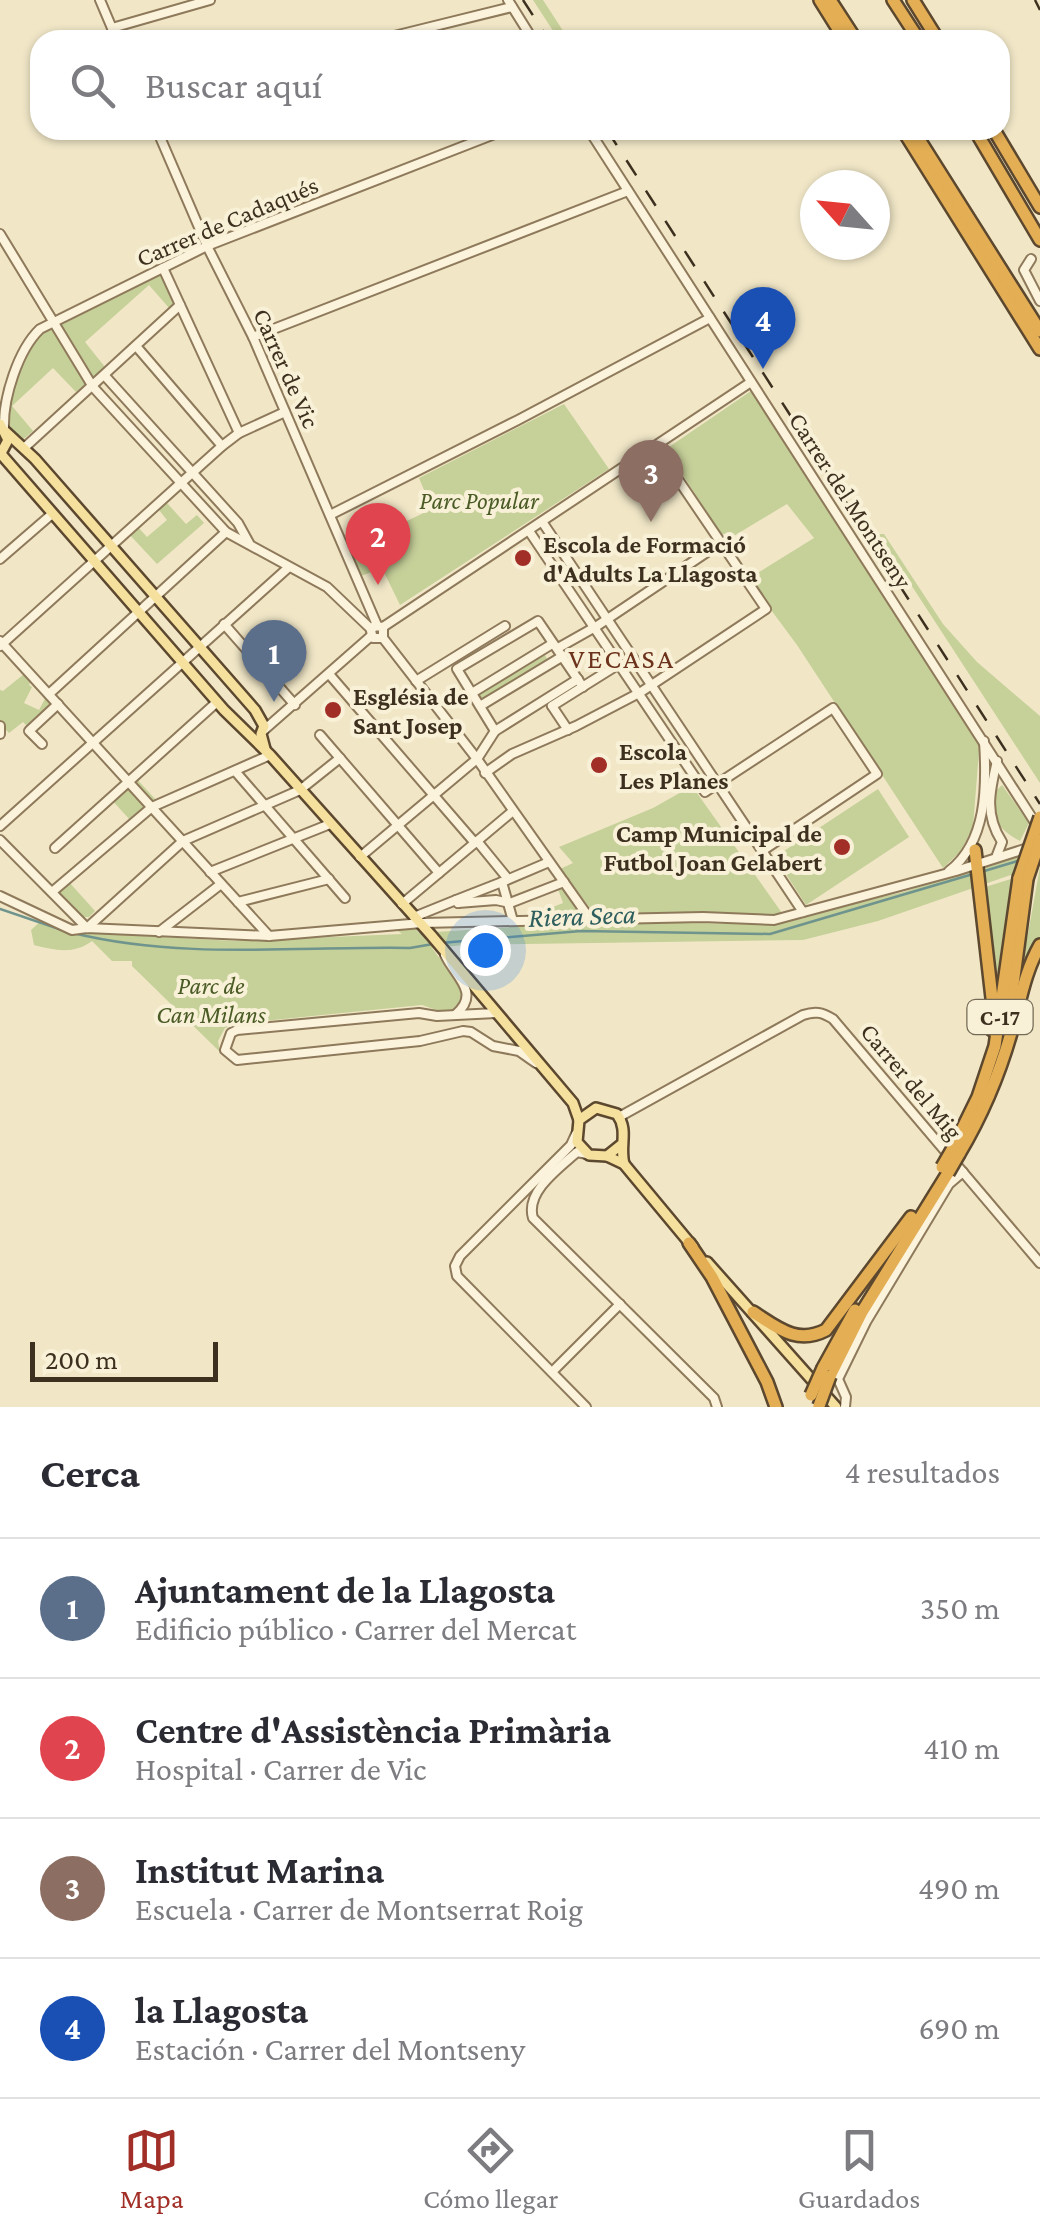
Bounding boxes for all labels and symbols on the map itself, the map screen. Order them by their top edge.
north arrow [800,170,890,260]
street label: Carrer de Cadaqués [132,171,322,273]
pin: 4 [730,286,796,369]
street label: Carrer de Vic [248,304,325,433]
street label: Carrer del Montseny [783,407,918,594]
pin: 3 [618,440,684,522]
park label: Parc Popular [419,487,540,515]
pin: 2 [346,502,410,585]
place label: Escola de Formació d'Adults La Llagosta [543,531,758,587]
marker: Escola de Formació d'Adults La Llagosta [512,547,534,569]
pin: 1 [242,620,306,702]
district label: VECASA [568,643,676,674]
place label: Església de Sant Josep [353,683,469,739]
marker: Església de Sant Josep [322,699,344,721]
place label: Escola Les Planes [619,738,729,794]
marker: Escola Les Planes [588,754,610,776]
place label: Camp Municipal de Futbol Joan Gelabert [604,820,823,876]
marker: Camp Municipal de Futbol Joan Gelabert [831,836,853,858]
water label: Riera Seca [528,898,636,933]
your location [460,925,511,976]
park label: Parc de Can Milans [156,972,266,1028]
road number: C-17 [968,1000,1032,1034]
street label: Carrer del Mig [855,1018,968,1145]
scale bar [30,1337,218,1382]

